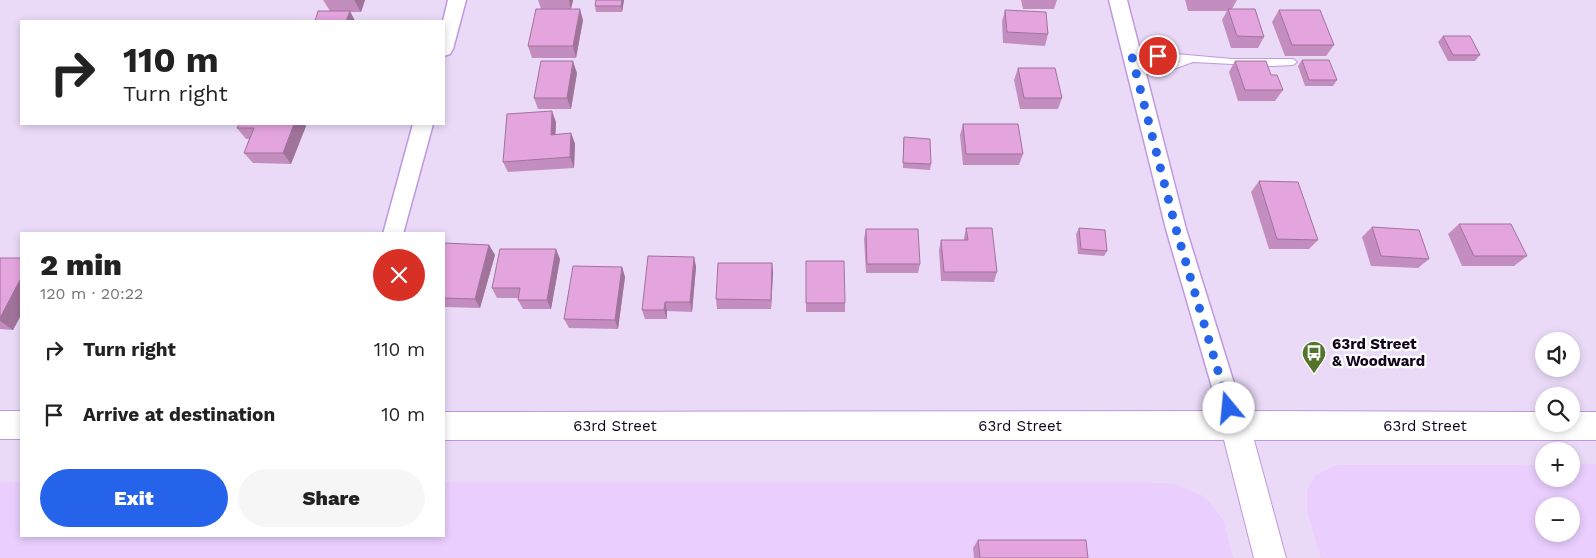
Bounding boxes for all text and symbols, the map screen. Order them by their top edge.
pin [1137,35,1179,77]
text: 110 m [123,39,219,81]
icon: right [40,40,105,105]
icon: arrive [1144,42,1172,70]
text: Turn right [123,81,228,106]
text: 2 min [40,247,122,282]
button: close [373,249,425,301]
text: 120 m · 20:22 [40,284,143,303]
map controls [1535,332,1580,542]
button: sound [1535,332,1580,377]
place label: 63rd Street & Woodward [1332,335,1425,370]
icon: right [40,336,68,364]
text: Turn right [83,338,176,361]
text: 110 m [374,338,425,361]
bus stop icon: 63rd Street & Woodward [1301,340,1327,374]
position arrow [1202,381,1254,433]
button: search [1535,387,1580,432]
icon: arrive [40,401,68,429]
text: Arrive at destination [83,403,275,426]
text: 10 m [381,403,425,426]
street label: 63rd Street [573,417,657,435]
street label: 63rd Street [978,417,1062,435]
street label: 63rd Street [1383,417,1467,435]
button: + [1535,442,1580,487]
button: Exit [40,469,228,527]
button: Share [238,469,425,527]
button: − [1535,497,1580,542]

